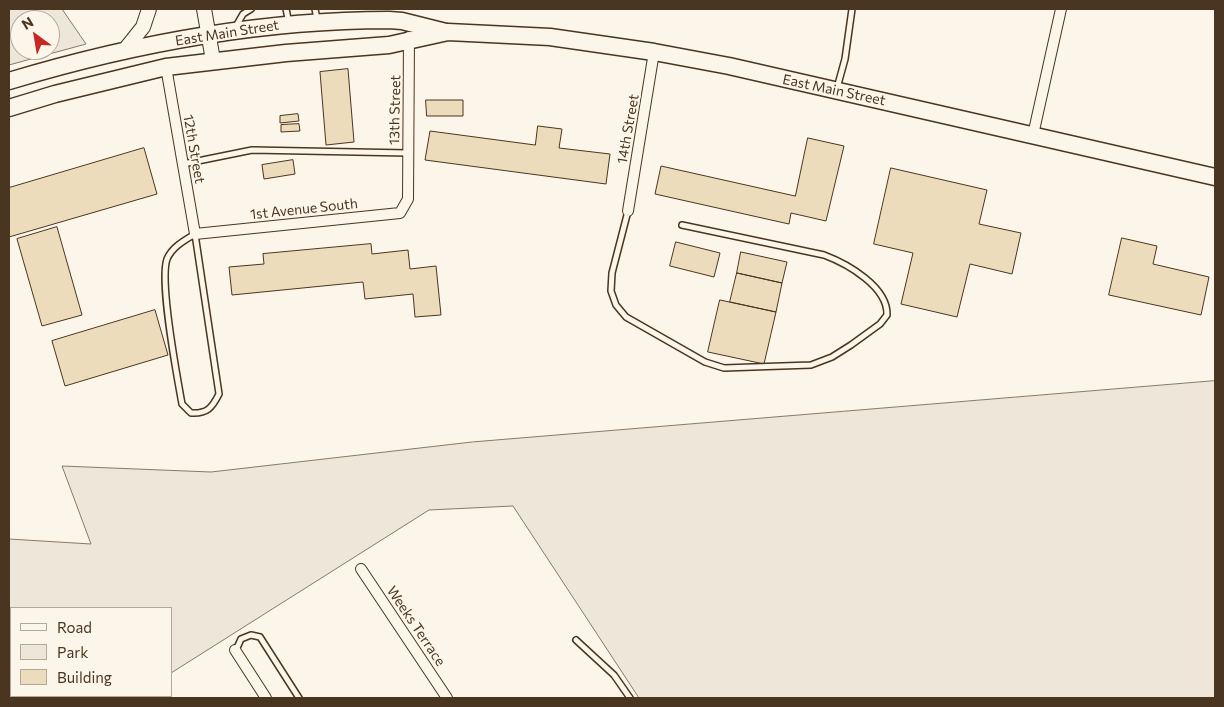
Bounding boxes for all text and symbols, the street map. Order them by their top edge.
north arrow [10,10,60,60]
text: N [18,13,36,33]
street label: East Main Street [174,17,280,49]
street label: East Main Street [781,71,887,109]
street label: 13th Street [386,75,404,145]
street label: 14th Street [614,93,642,165]
street label: 12th Street [180,113,208,185]
street label: 1st Avenue South [249,195,359,223]
street label: Weeks Terrace [383,583,449,669]
legend [10,607,172,697]
text: Road [57,618,92,636]
text: Park [57,643,88,661]
text: Building [57,668,112,686]

